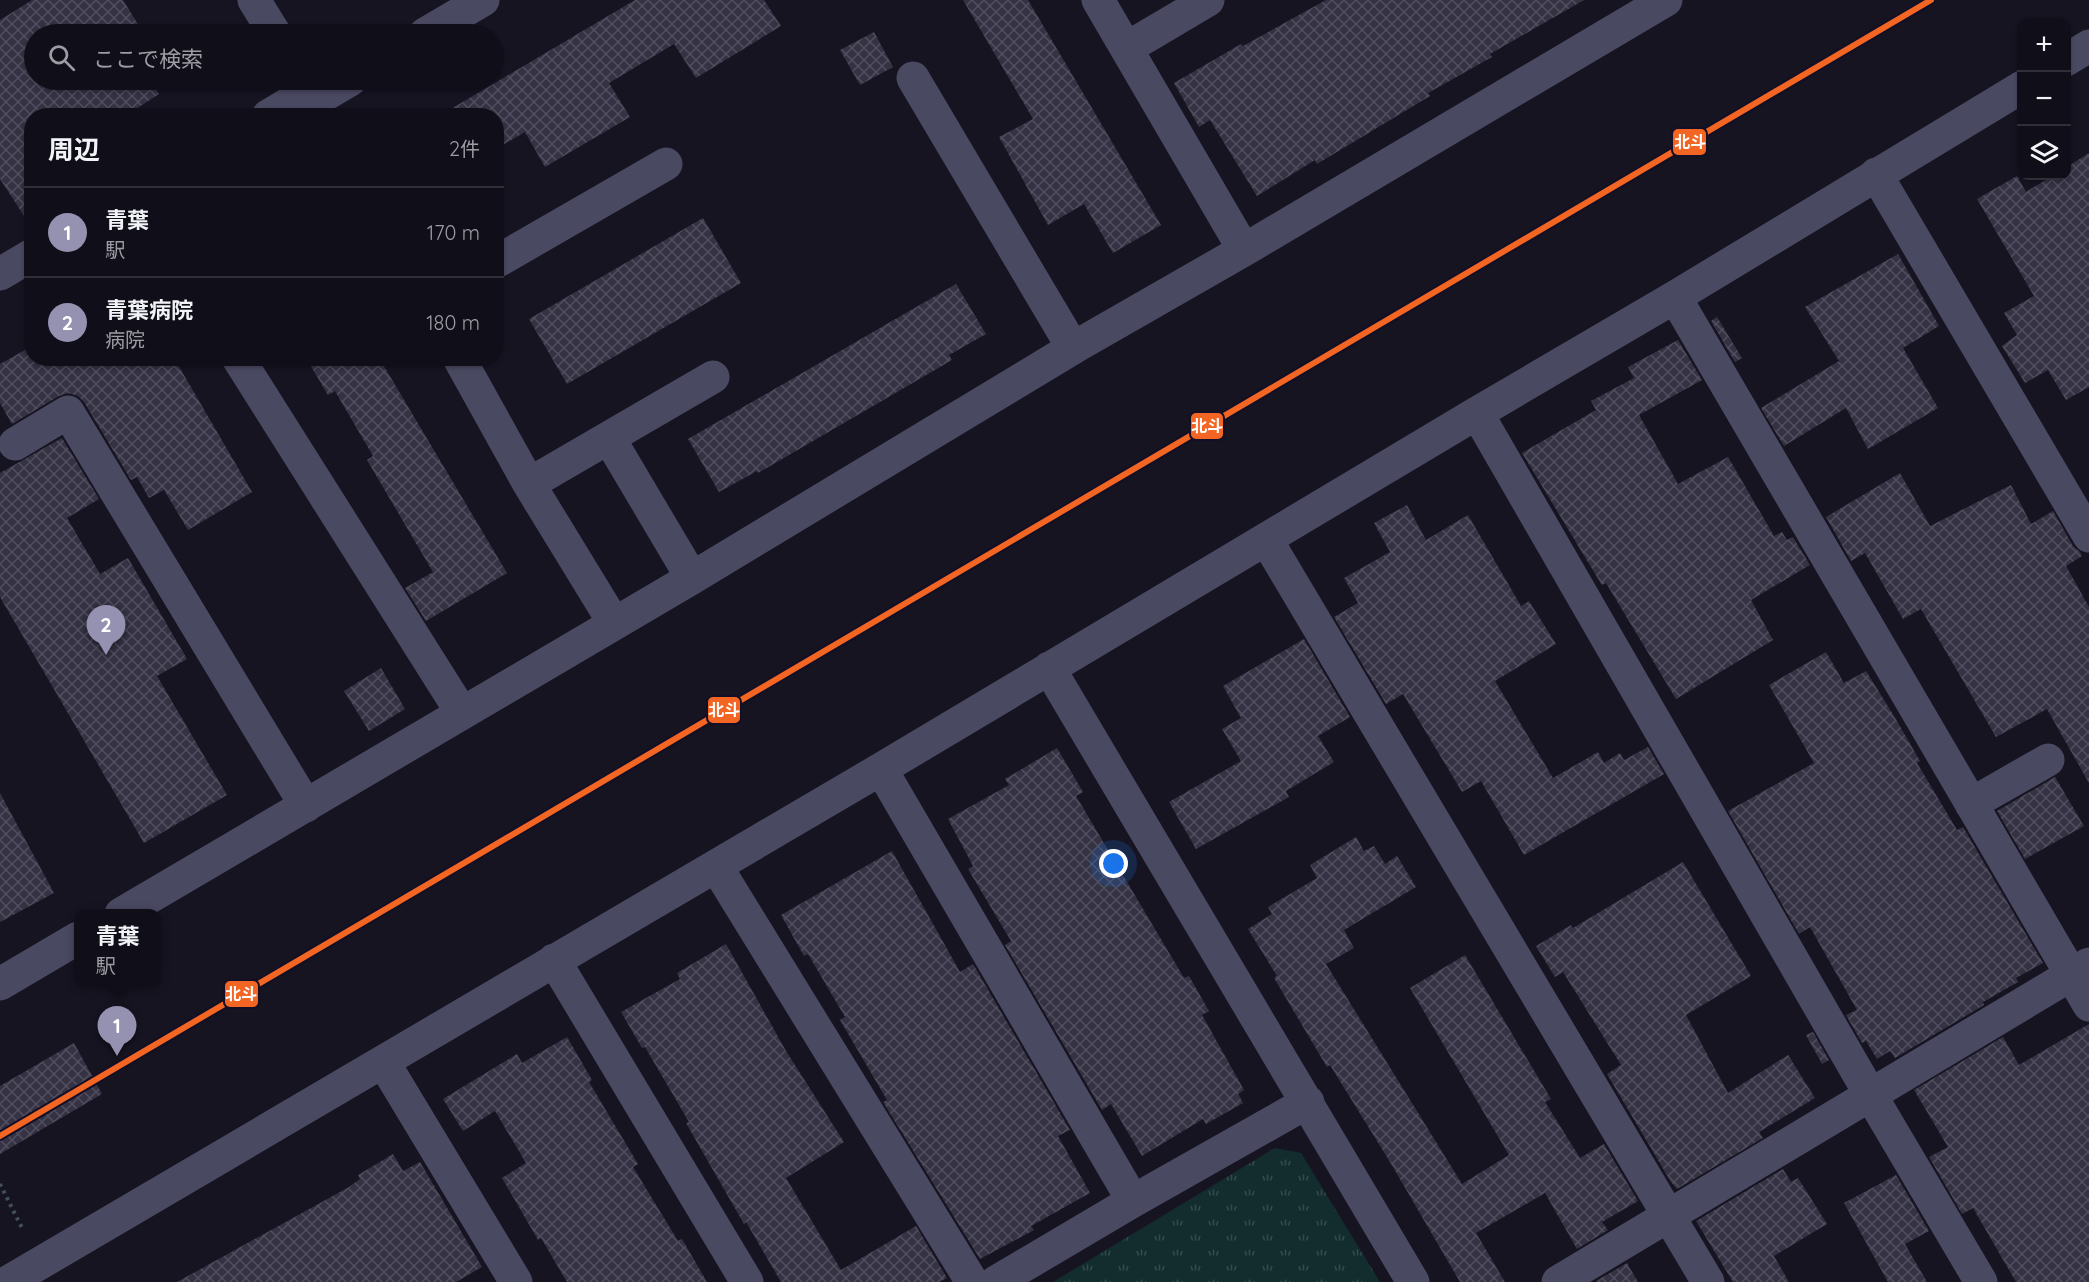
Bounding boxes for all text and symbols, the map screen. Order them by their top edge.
map controls [2017,18,2071,180]
button: + [2017,18,2071,72]
search box [24,24,504,90]
icon: search [45,41,78,74]
text: ここで検索 [93,45,203,73]
button: − [2017,72,2071,126]
button: layers [2017,126,2071,180]
line badge: 北斗 [1672,128,1707,156]
text: 北斗 [1674,132,1706,152]
text: 周辺 [48,133,100,166]
text: 2件 [449,136,480,161]
text: 青葉 [105,206,149,234]
text: 1 [64,220,71,245]
text: 170 m [427,220,480,245]
text: 駅 [105,237,125,262]
text: 青葉病院 [105,296,193,324]
text: 2 [62,310,73,335]
text: 180 m [426,310,480,335]
text: 病院 [105,327,145,352]
line badge: 北斗 [1190,412,1224,440]
text: 北斗 [1191,416,1223,436]
pin: 2 [86,606,126,655]
line badge: 北斗 [707,696,741,724]
text: 北斗 [708,700,740,720]
your location [1099,849,1128,878]
popup [74,909,161,987]
text: 青葉 [95,922,140,950]
text: 駅 [95,953,115,978]
line badge: 北斗 [224,980,259,1008]
text: 北斗 [225,984,257,1004]
pin: 1 [98,1006,136,1056]

